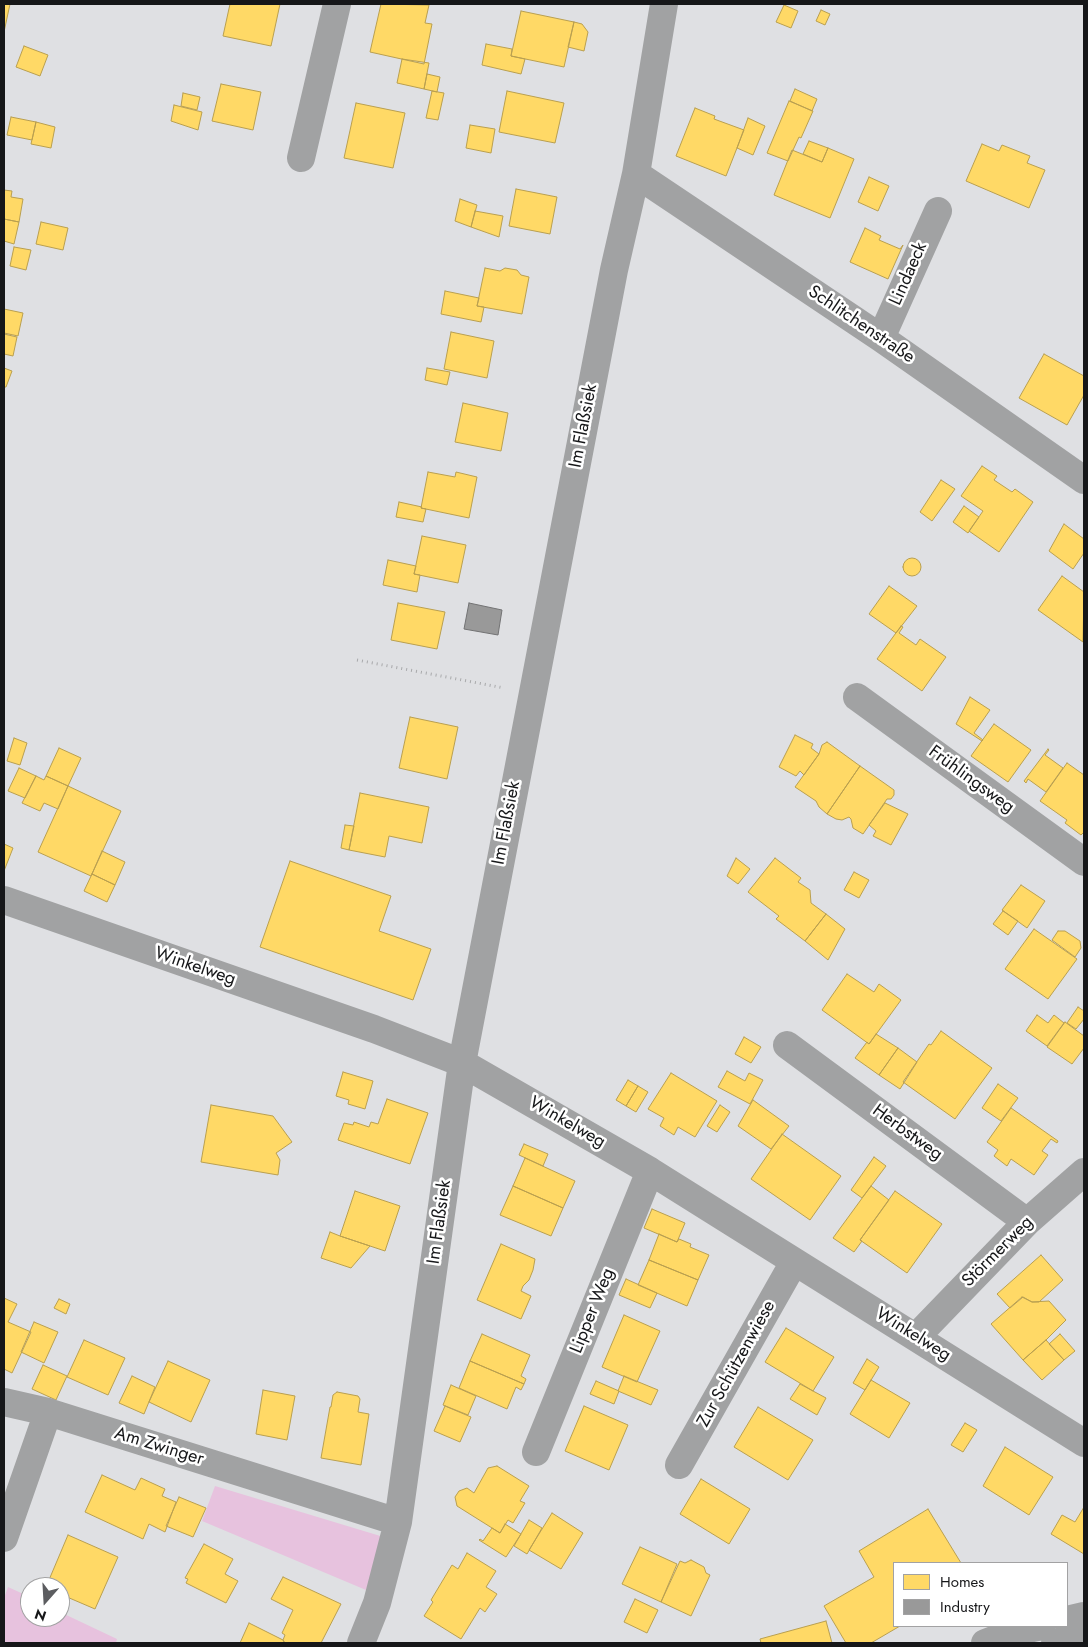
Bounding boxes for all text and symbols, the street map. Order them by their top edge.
street label: Lindaeck [886,239,932,309]
street label: Schlitchenstraße [804,281,918,369]
street label: Im Flaßsiek [565,382,603,470]
street label: Frühlingsweg [924,742,1018,818]
street label: Im Flaßsiek [488,779,526,867]
street label: Winkelweg [152,943,238,991]
street label: Winkelweg [525,1093,609,1153]
street label: Herbstweg [868,1100,946,1166]
street label: Im Flaßsiek [423,1178,457,1266]
street label: Störmerweg [958,1212,1038,1292]
street label: Lipper Weg [566,1265,620,1357]
street label: Zur Schützenwiese [693,1297,781,1431]
street label: Winkelweg [871,1303,955,1367]
street label: Am Zwinger [112,1423,206,1471]
legend [893,1562,1068,1627]
text: Homes [940,1571,984,1593]
north arrow [20,1577,70,1627]
text: Industry [940,1596,990,1618]
text: N [32,1604,49,1627]

